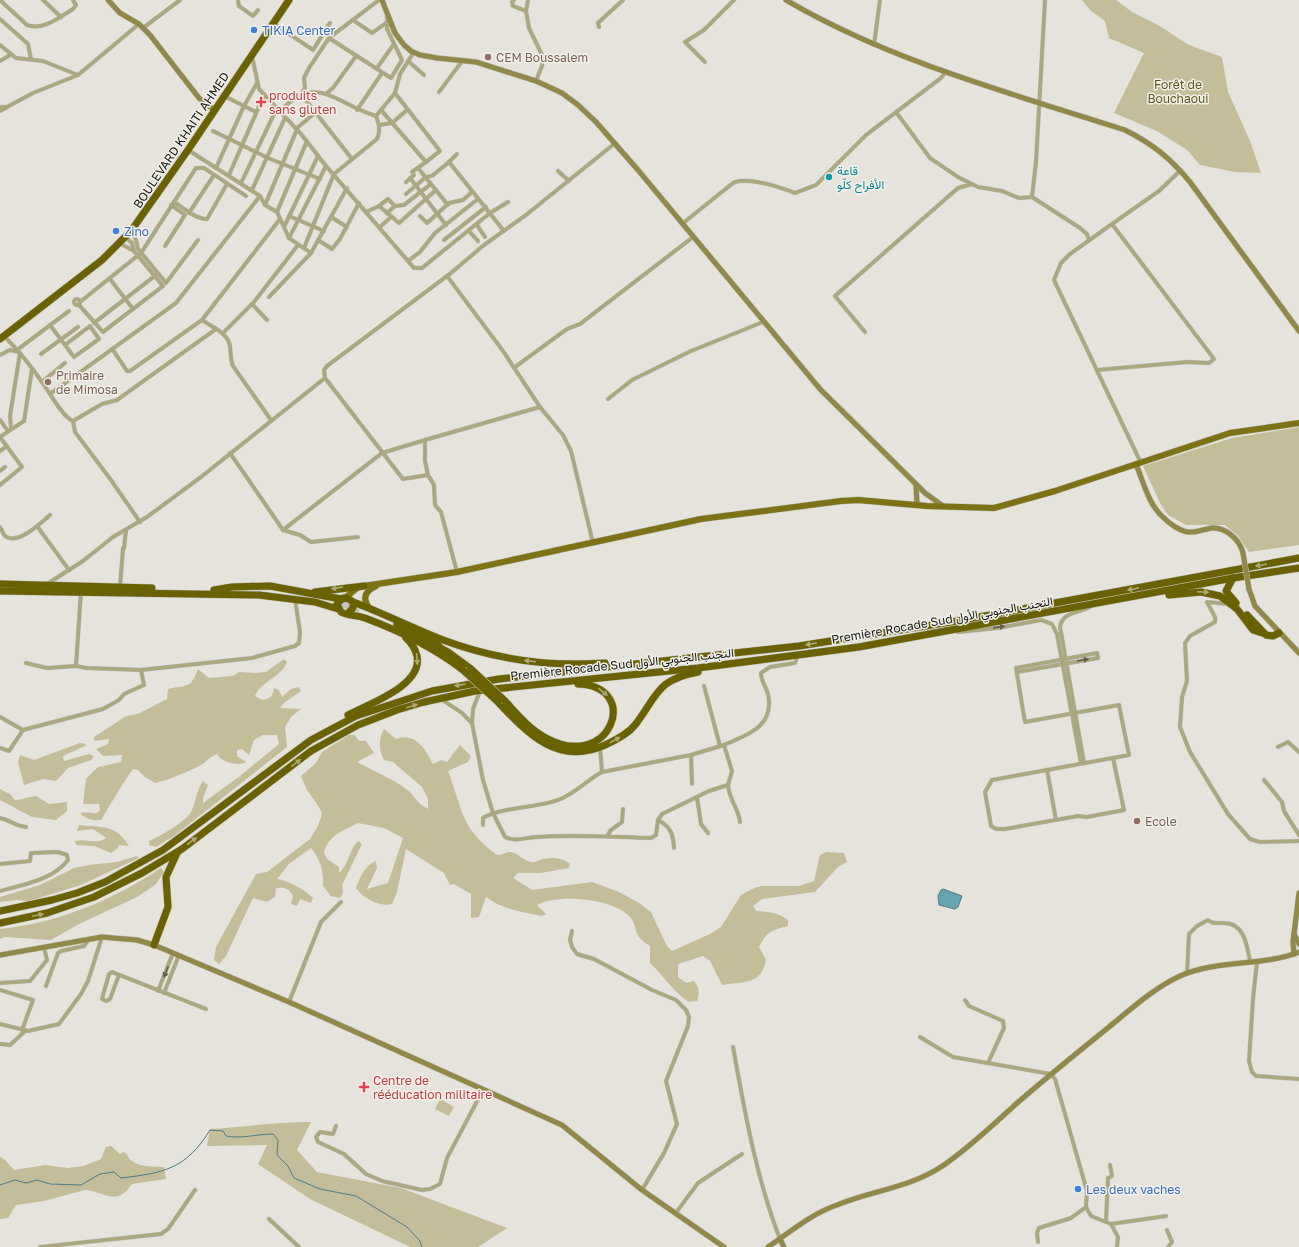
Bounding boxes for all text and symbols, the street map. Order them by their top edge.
place label: TIKIA Center [262,23,335,38]
marker: TIKIA Center [249,25,259,35]
place label: CEM Boussalem [496,50,588,65]
marker: CEM Boussalem [483,52,493,62]
street label: BOULEVARD KHAITI AHMED [130,69,232,211]
park label: Forêt de Bouchaoui [1148,77,1208,106]
place label: produits sans gluten [269,88,337,117]
marker: produits sans gluten [256,97,266,107]
place label: قاعة الأفراح كلّو [837,163,884,194]
marker: قاعة الأفراح كلّو [824,172,834,182]
place label: Zino [124,224,149,239]
marker: Zino [111,226,121,236]
place label: Primaire de Mimosa [56,368,118,397]
marker: Primaire de Mimosa [43,377,53,387]
one-way arrow [1254,562,1267,568]
one-way arrow [330,586,343,592]
one-way arrow [1127,587,1139,593]
one-way arrow [1197,589,1209,596]
street label: Première Rocade Sud التجنب الجنوبي الأول [830,593,1054,650]
one-way arrow [993,624,1005,630]
one-way arrow [805,641,818,647]
street label: Première Rocade Sud التجنب الجنوبي الأول [509,645,735,686]
one-way arrow [413,653,420,665]
one-way arrow [1077,657,1089,663]
one-way arrow [524,658,536,664]
one-way arrow [454,682,466,688]
one-way arrow [598,688,608,697]
one-way arrow [406,703,418,709]
one-way arrow [610,736,621,743]
one-way arrow [290,759,301,767]
place label: Ecole [1145,814,1177,829]
marker: Ecole [1132,816,1142,826]
one-way arrow [187,837,198,846]
one-way arrow [32,912,44,918]
one-way arrow [162,966,168,978]
place label: Centre de rééducation militaire [373,1073,492,1102]
marker: Centre de rééducation militaire [358,1081,370,1093]
place label: Les deux vaches [1086,1182,1181,1197]
marker: Les deux vaches [1073,1184,1083,1194]

